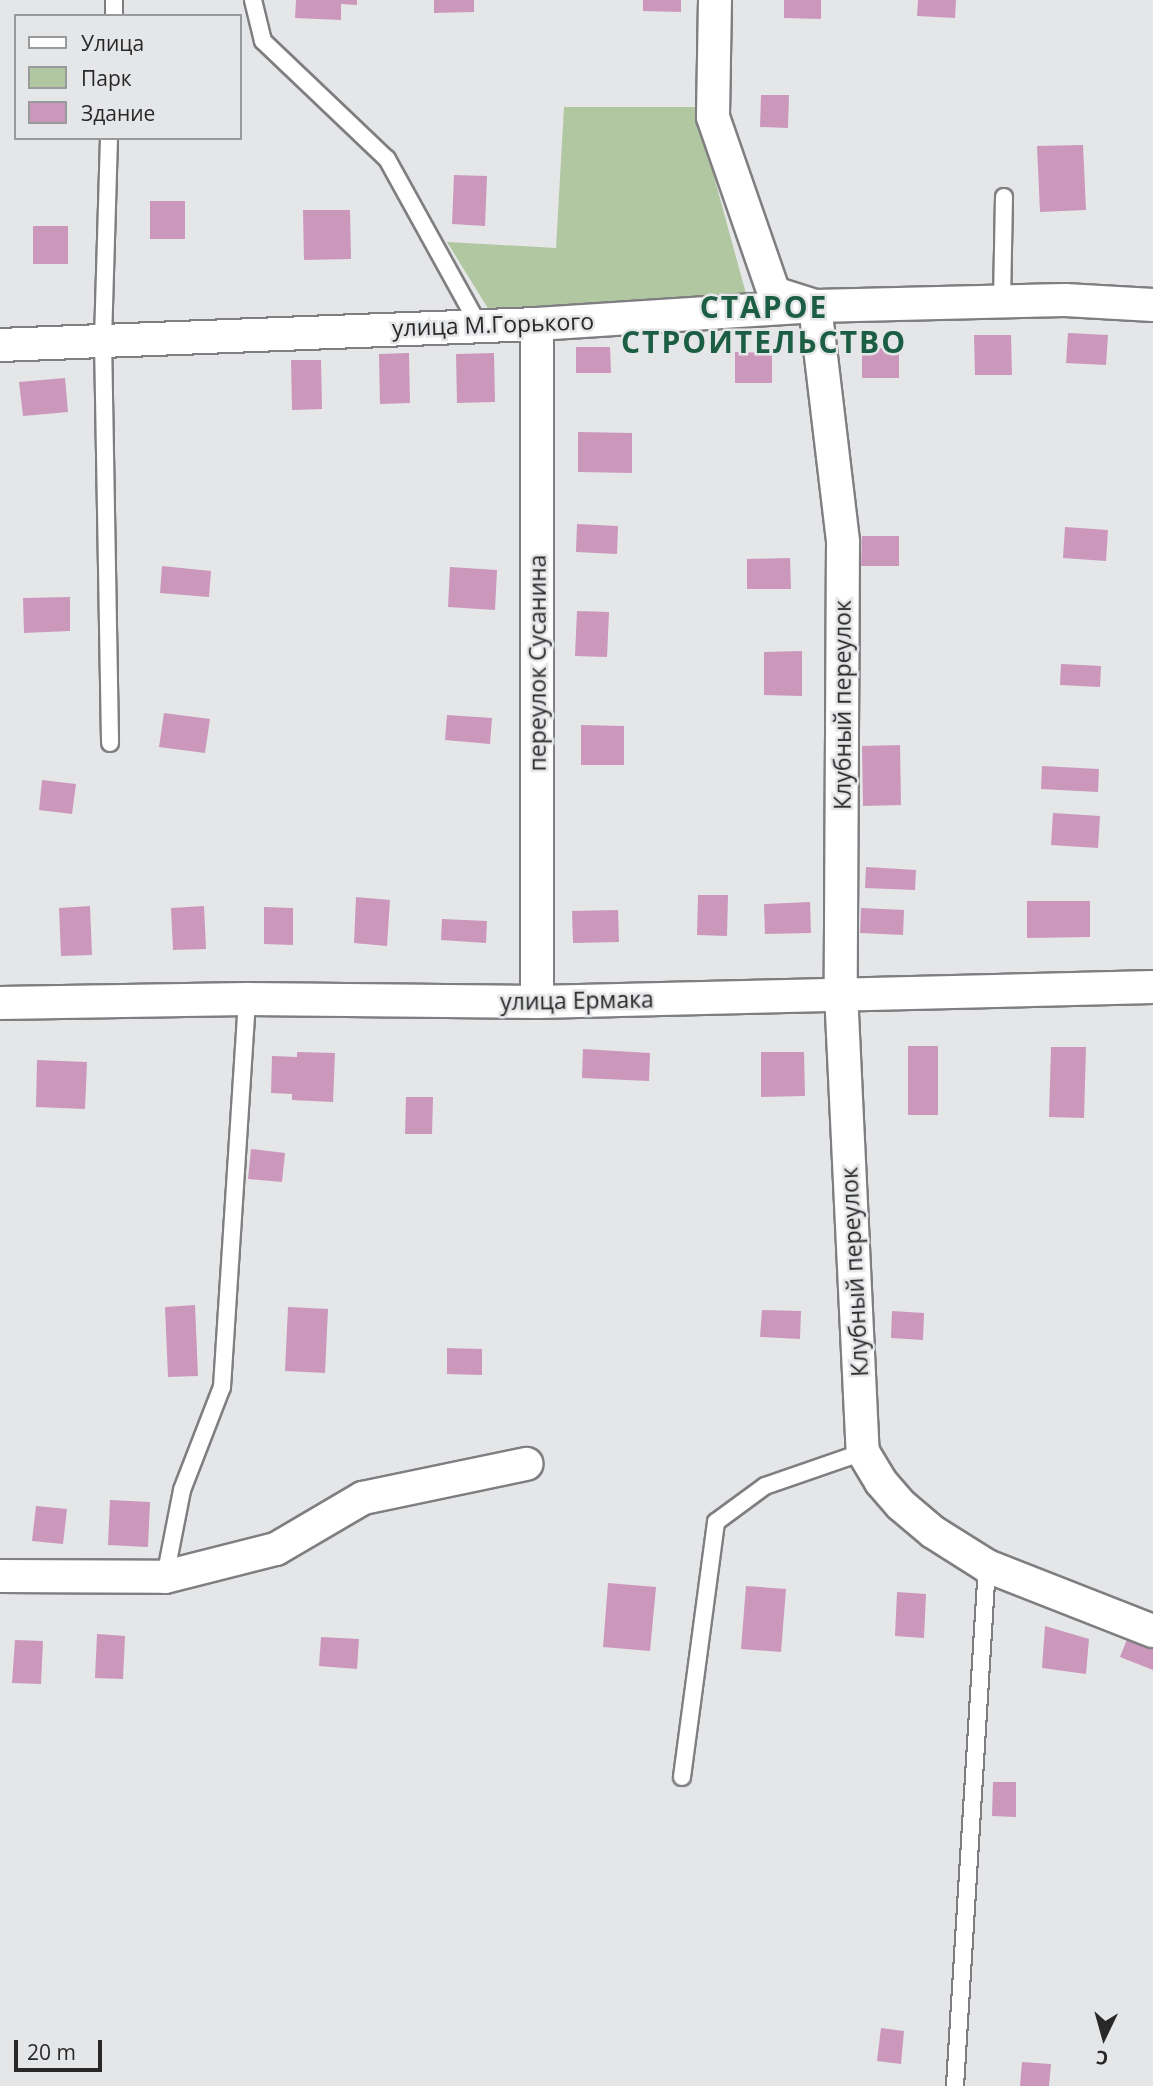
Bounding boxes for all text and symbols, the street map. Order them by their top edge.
legend [14,14,242,140]
text: Улица [81,29,144,57]
text: Парк [81,64,132,92]
text: Здание [81,99,155,127]
district label: СТАРОЕ СТРОИТЕЛЬСТВО [623,289,905,360]
street label: улица М.Горького [392,307,594,341]
street label: переулок Сусанина [523,555,551,771]
street label: Клубный переулок [828,600,856,810]
street label: улица Ермака [500,985,654,1015]
street label: Клубный переулок [835,1167,873,1377]
north arrow [1069,2002,1139,2072]
scale bar [18,2026,105,2070]
text: 20 m [27,2038,76,2066]
text: С [1095,2044,1109,2071]

